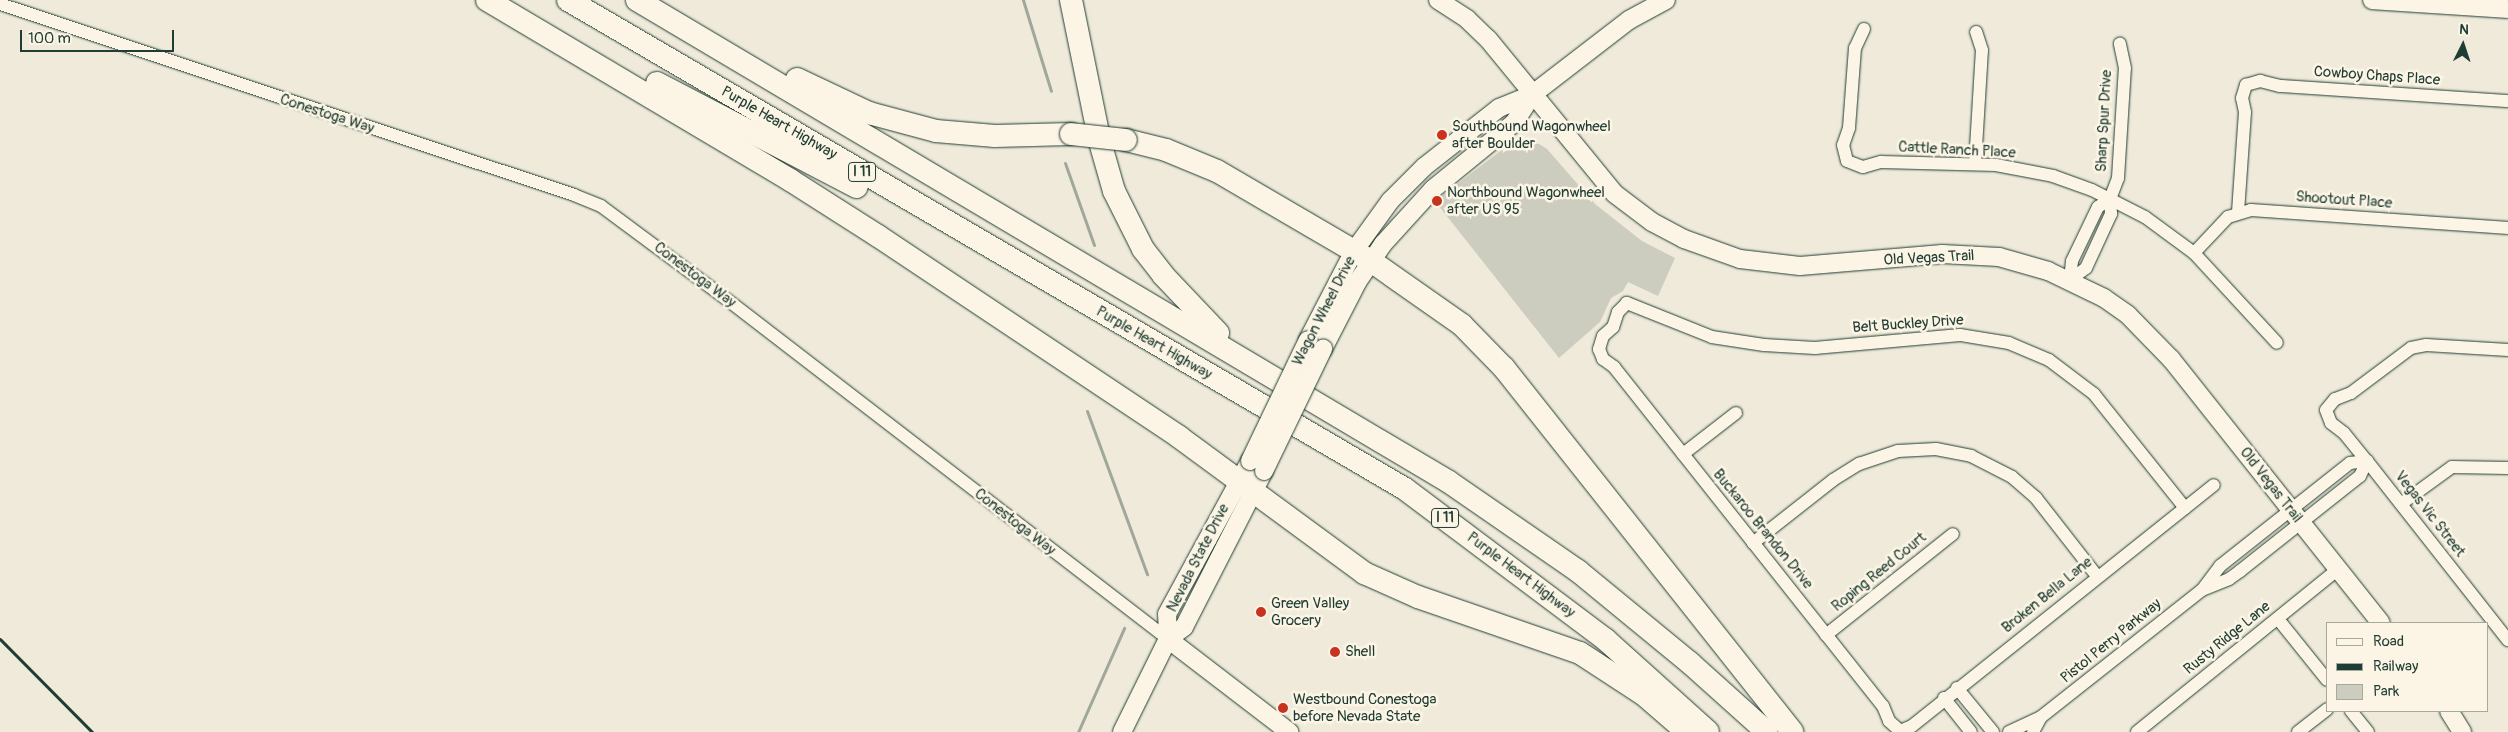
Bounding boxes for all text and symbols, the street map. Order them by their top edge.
scale bar [22,20,176,52]
north arrow [2438,20,2488,70]
text: N [2459,21,2469,38]
text: 100 m [28,29,71,48]
street label: Cowboy Chaps Place [2313,63,2441,89]
street label: Sharp Spur Drive [2092,69,2116,173]
street label: Purple Heart Highway [718,83,840,163]
street label: Conestoga Way [278,90,376,138]
place label: Southbound Wagonwheel after Boulder [1452,117,1611,152]
marker: Southbound Wagonwheel after Boulder [1436,129,1448,141]
street label: Cattle Ranch Place [1898,138,2016,162]
road number: I 11 [847,160,877,183]
place label: Northbound Wagonwheel after US 95 [1447,183,1605,218]
street label: Shootout Place [2295,188,2393,212]
marker: Northbound Wagonwheel after US 95 [1431,195,1443,207]
street label: Conestoga Way [651,238,739,312]
street label: Old Vegas Trail [1883,247,1975,269]
street label: Wagon Wheel Drive [1289,253,1359,369]
street label: Purple Heart Highway [1093,303,1215,383]
street label: Belt Buckley Drive [1852,311,1964,337]
street label: Old Vegas Trail [2236,444,2306,526]
street label: Buckaroo Brandon Drive [1709,465,1817,593]
street label: Vegas Vic Street [2391,467,2469,561]
street label: Conestoga Way [971,485,1059,559]
street label: Nevada State Drive [1163,501,1233,615]
road number: I 11 [1430,506,1460,530]
street label: Purple Heart Highway [1463,528,1579,622]
street label: Roping Reed Court [1828,528,1930,616]
street label: Broken Bella Lane [1998,553,2096,637]
place label: Green Valley Grocery [1271,594,1349,629]
street label: Pistol Perry Parkway [2057,595,2165,687]
street label: Rusty Ridge Lane [2180,598,2274,678]
marker: Green Valley Grocery [1255,606,1267,618]
legend [2326,622,2488,712]
text: Road [2373,632,2404,651]
place label: Shell [1345,643,1375,661]
marker: Shell [1329,646,1341,658]
text: Railway [2373,657,2418,676]
text: Park [2373,682,2399,701]
place label: Westbound Conestoga before Nevada State [1293,690,1436,725]
marker: Westbound Conestoga before Nevada State [1277,702,1289,714]

